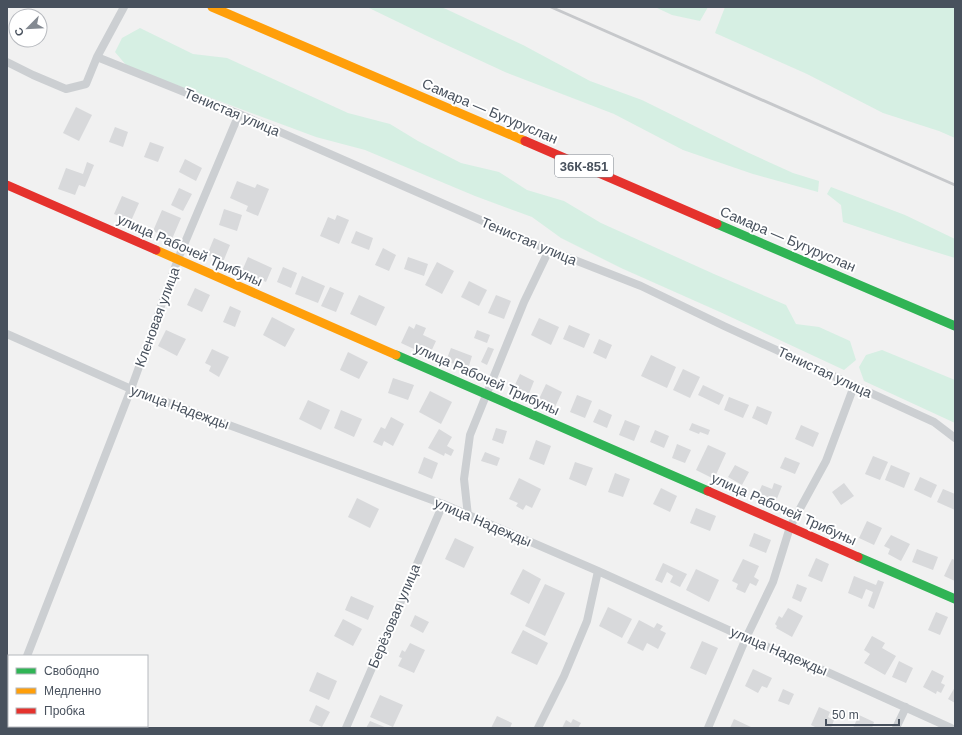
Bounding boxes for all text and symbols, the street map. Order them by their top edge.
north arrow [8,8,48,48]
text: С [12,26,26,38]
street label: Самара — Бугуруслан [420,75,560,147]
street label: Тенистая улица [182,85,282,139]
road number: 36К-851 [555,155,613,177]
street label: Самара — Бугуруслан [718,203,858,275]
street label: улица Рабочей Трибуны [115,211,265,289]
street label: Тенистая улица [479,214,579,268]
street label: Кленовая улица [132,265,182,369]
street label: улица Рабочей Трибуны [412,340,562,418]
street label: Тенистая улица [775,343,875,401]
street label: улица Надежды [129,382,231,432]
street label: улица Рабочей Трибуны [709,470,859,548]
street label: улица Надежды [432,494,534,550]
street label: Берёзовая улица [365,561,423,671]
street label: улица Надежды [728,623,830,679]
legend [8,655,148,727]
text: Свободно [44,664,99,678]
text: Медленно [44,684,101,698]
scale bar [826,701,899,727]
text: Пробка [44,704,85,718]
text: 50 m [832,708,859,722]

